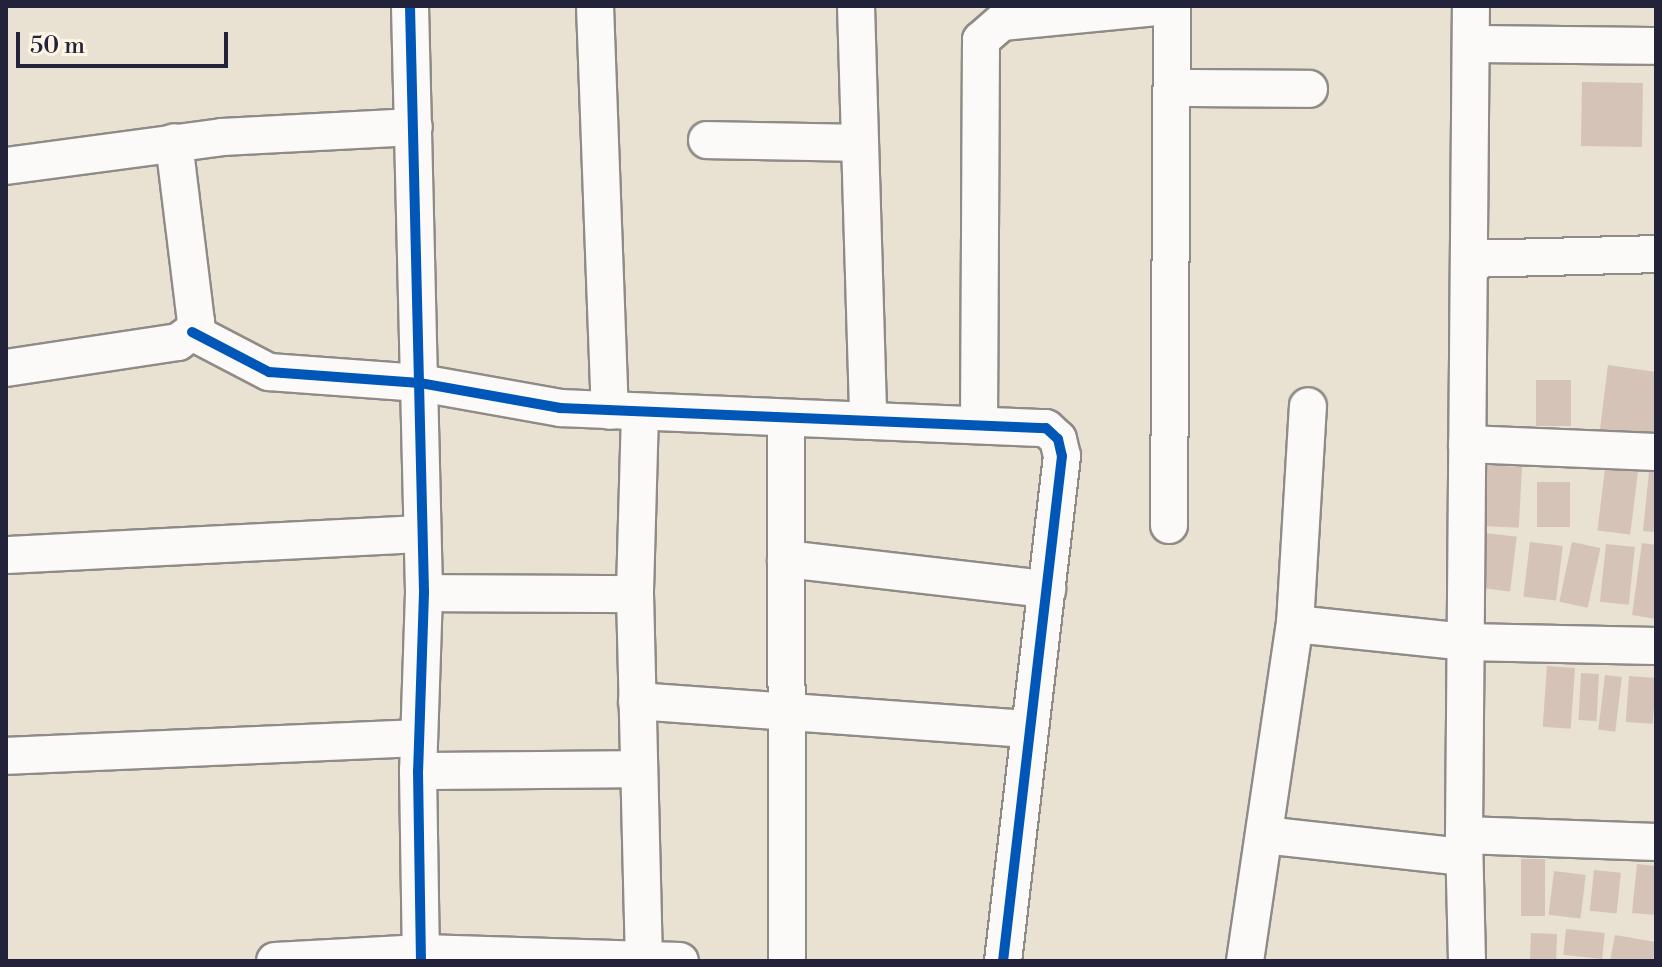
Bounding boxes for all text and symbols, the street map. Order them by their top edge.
scale bar [20,16,232,66]
text: 50 m [30,31,85,61]

